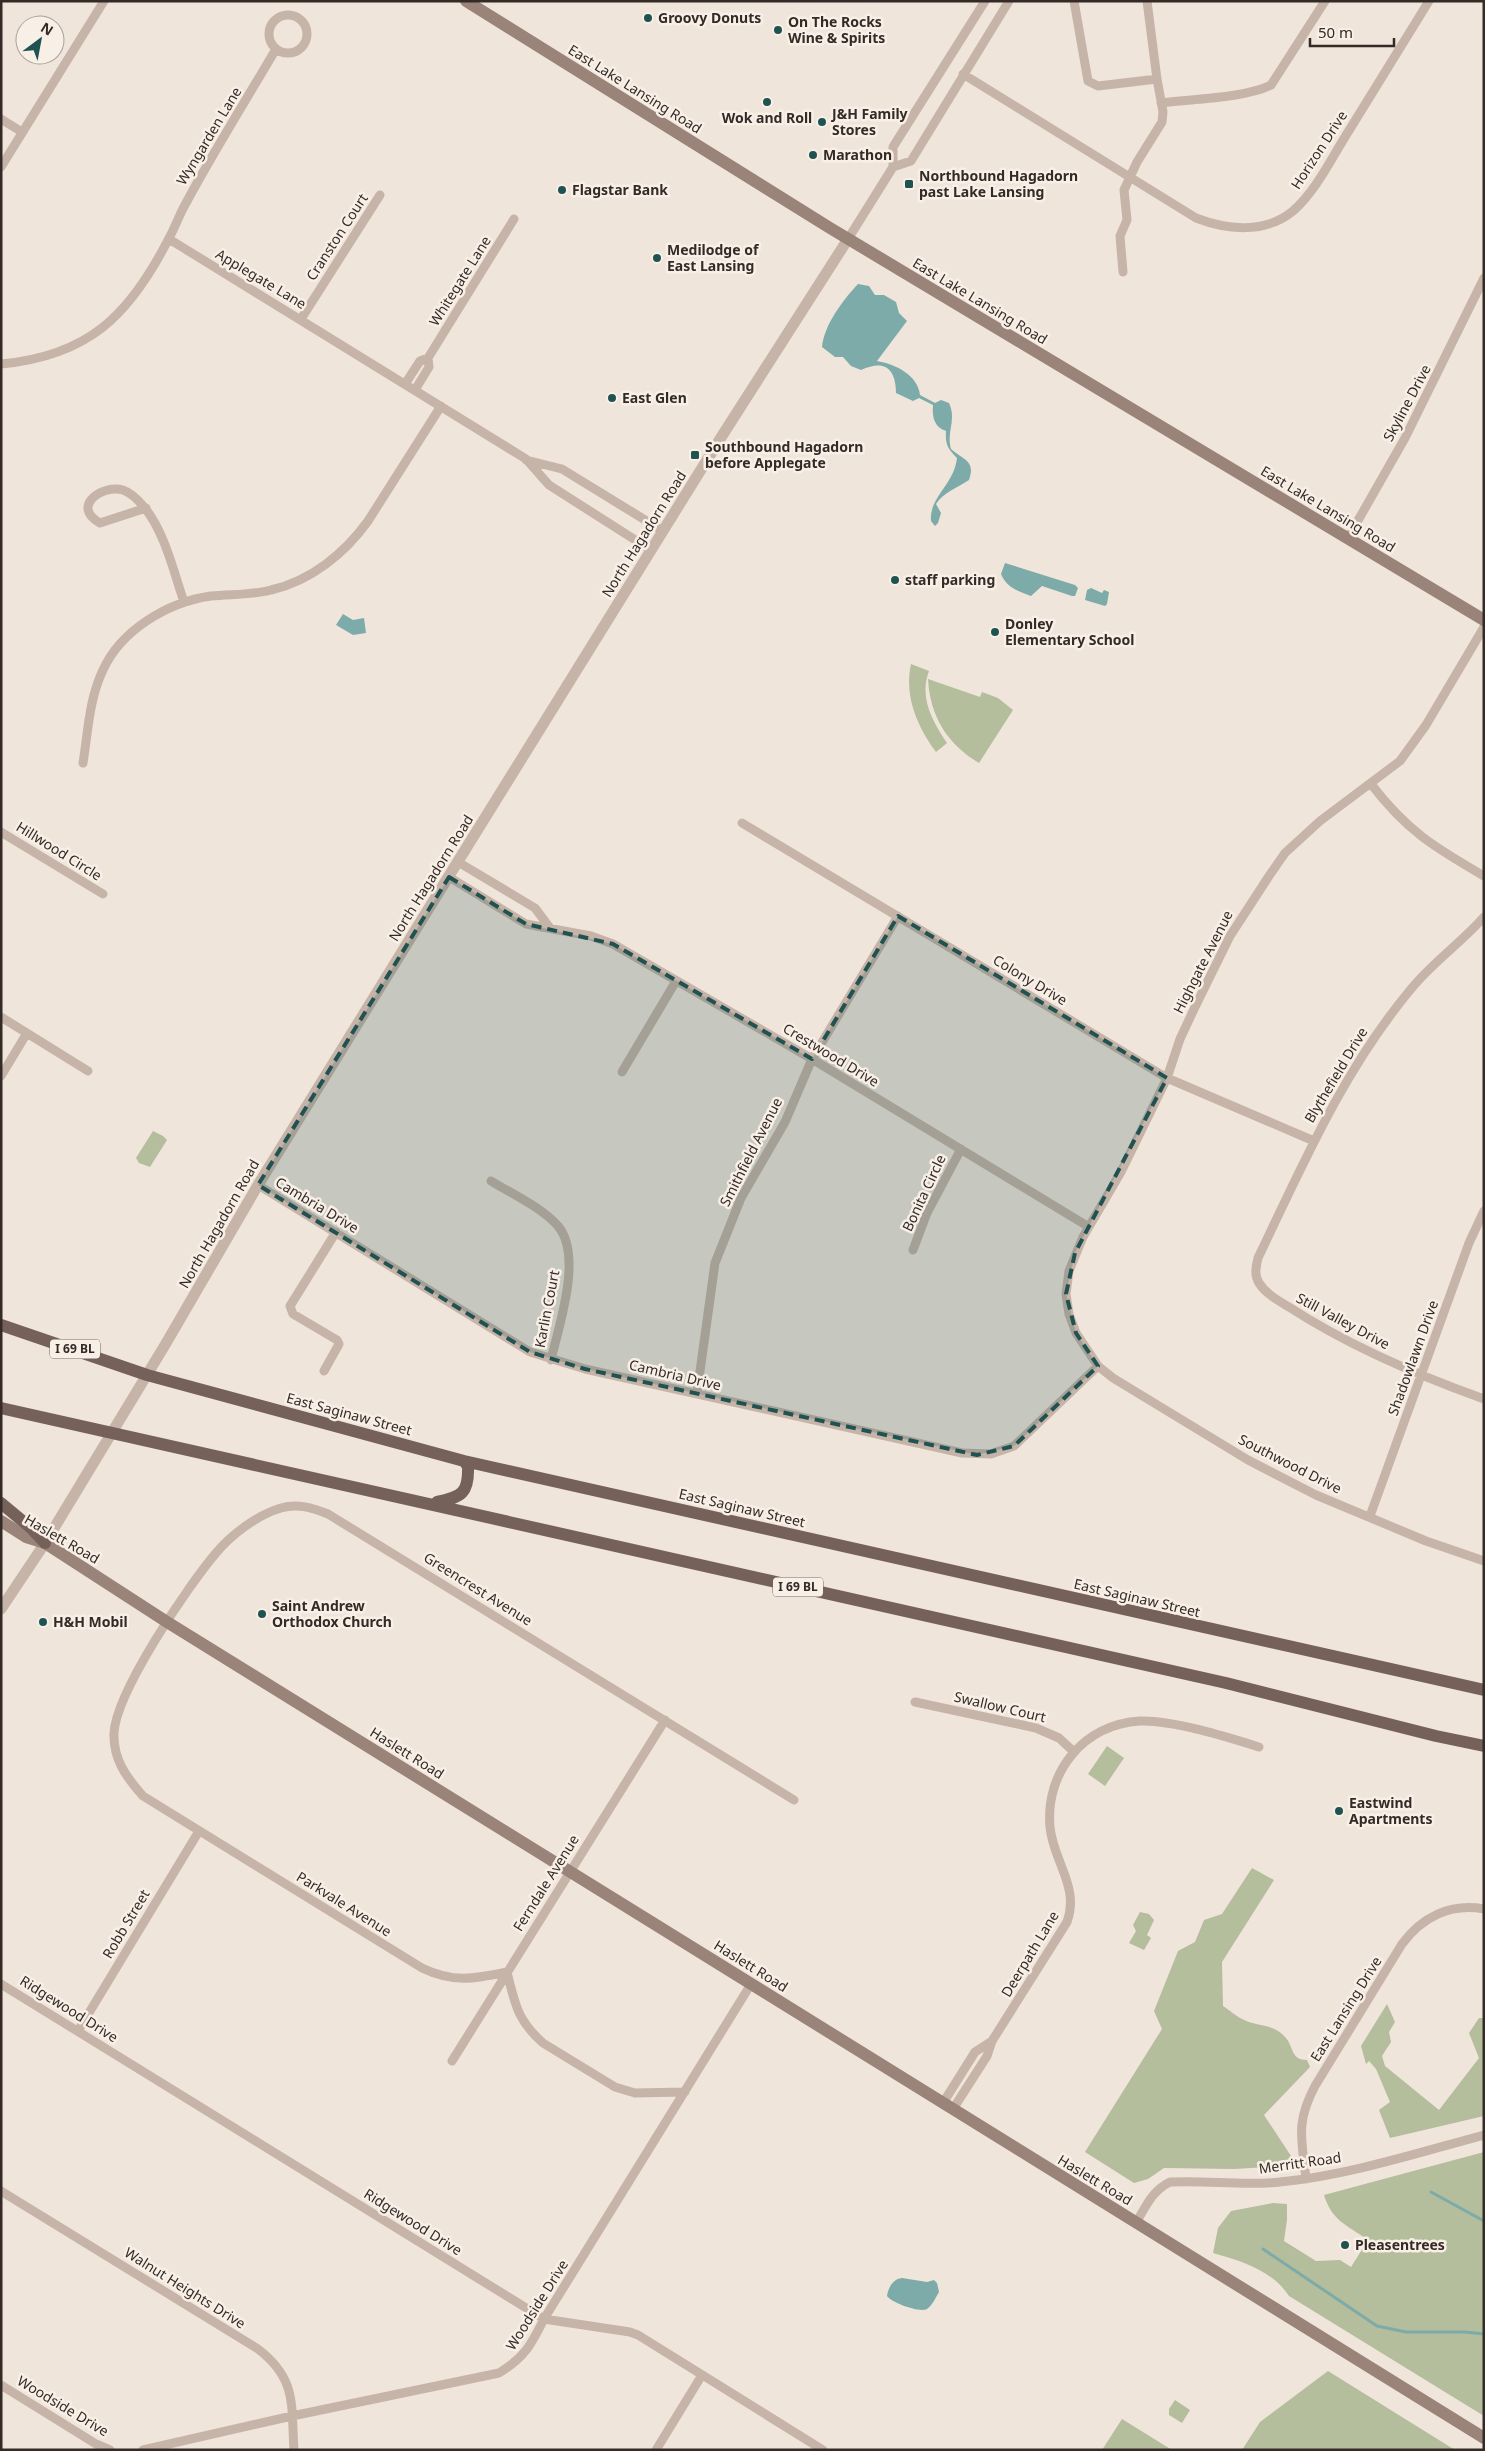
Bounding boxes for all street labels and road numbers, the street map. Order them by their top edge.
street label: East Lake Lansing Road [565,40,706,137]
street label: Wyngarden Lane [172,83,245,188]
street label: Horizon Drive [1286,107,1351,193]
street label: Cranston Court [301,190,372,284]
street label: Whitegate Lane [424,232,495,329]
street label: Applegate Lane [212,244,310,313]
street label: East Lake Lansing Road [909,253,1051,348]
street label: Skyline Drive [1378,361,1435,444]
street label: East Lake Lansing Road [1257,461,1399,556]
street label: North Hagadorn Road [597,467,690,601]
street label: North Hagadorn Road [384,811,477,945]
street label: Hillwood Circle [13,817,106,885]
street label: Highgate Avenue [1168,907,1237,1017]
street label: Colony Drive [990,950,1071,1009]
street label: Crestwood Drive [780,1018,883,1091]
street label: Blythefield Drive [1300,1023,1372,1126]
street label: Smithfield Avenue [715,1094,786,1209]
street label: Bonita Circle [897,1151,950,1234]
street label: North Hagadorn Road [174,1156,263,1292]
street label: Cambria Drive [272,1172,362,1237]
street label: Karlin Court [530,1269,563,1349]
street label: Still Valley Drive [1293,1288,1393,1353]
street label: Shadowlawn Drive [1383,1297,1442,1418]
road number: I 69 BL [50,1340,100,1358]
street label: Cambria Drive [627,1355,723,1394]
street label: East Saginaw Street [284,1388,414,1439]
street label: Southwood Drive [1235,1429,1345,1498]
street label: East Saginaw Street [677,1484,807,1531]
street label: Haslett Road [21,1509,103,1568]
street label: Greencrest Avenue [420,1547,536,1630]
street label: East Saginaw Street [1072,1574,1202,1621]
road number: I 69 BL [773,1578,823,1596]
street label: Swallow Court [952,1687,1048,1726]
street label: Haslett Road [367,1722,448,1783]
street label: Ferndale Avenue [508,1831,583,1935]
street label: Parkvale Avenue [293,1867,396,1941]
street label: Robb Street [98,1886,154,1962]
street label: Deerpath Lane [996,1907,1063,2000]
street label: Haslett Road [711,1935,792,1996]
street label: East Lansing Drive [1306,1952,1386,2065]
street label: Ridgewood Drive [17,1971,122,2046]
street label: Merritt Road [1257,2147,1342,2178]
street label: Haslett Road [1054,2150,1136,2209]
street label: Ridgewood Drive [361,2184,466,2259]
street label: Walnut Heights Drive [121,2243,249,2333]
street label: Woodside Drive [501,2256,572,2354]
street label: Woodside Drive [14,2371,113,2440]

